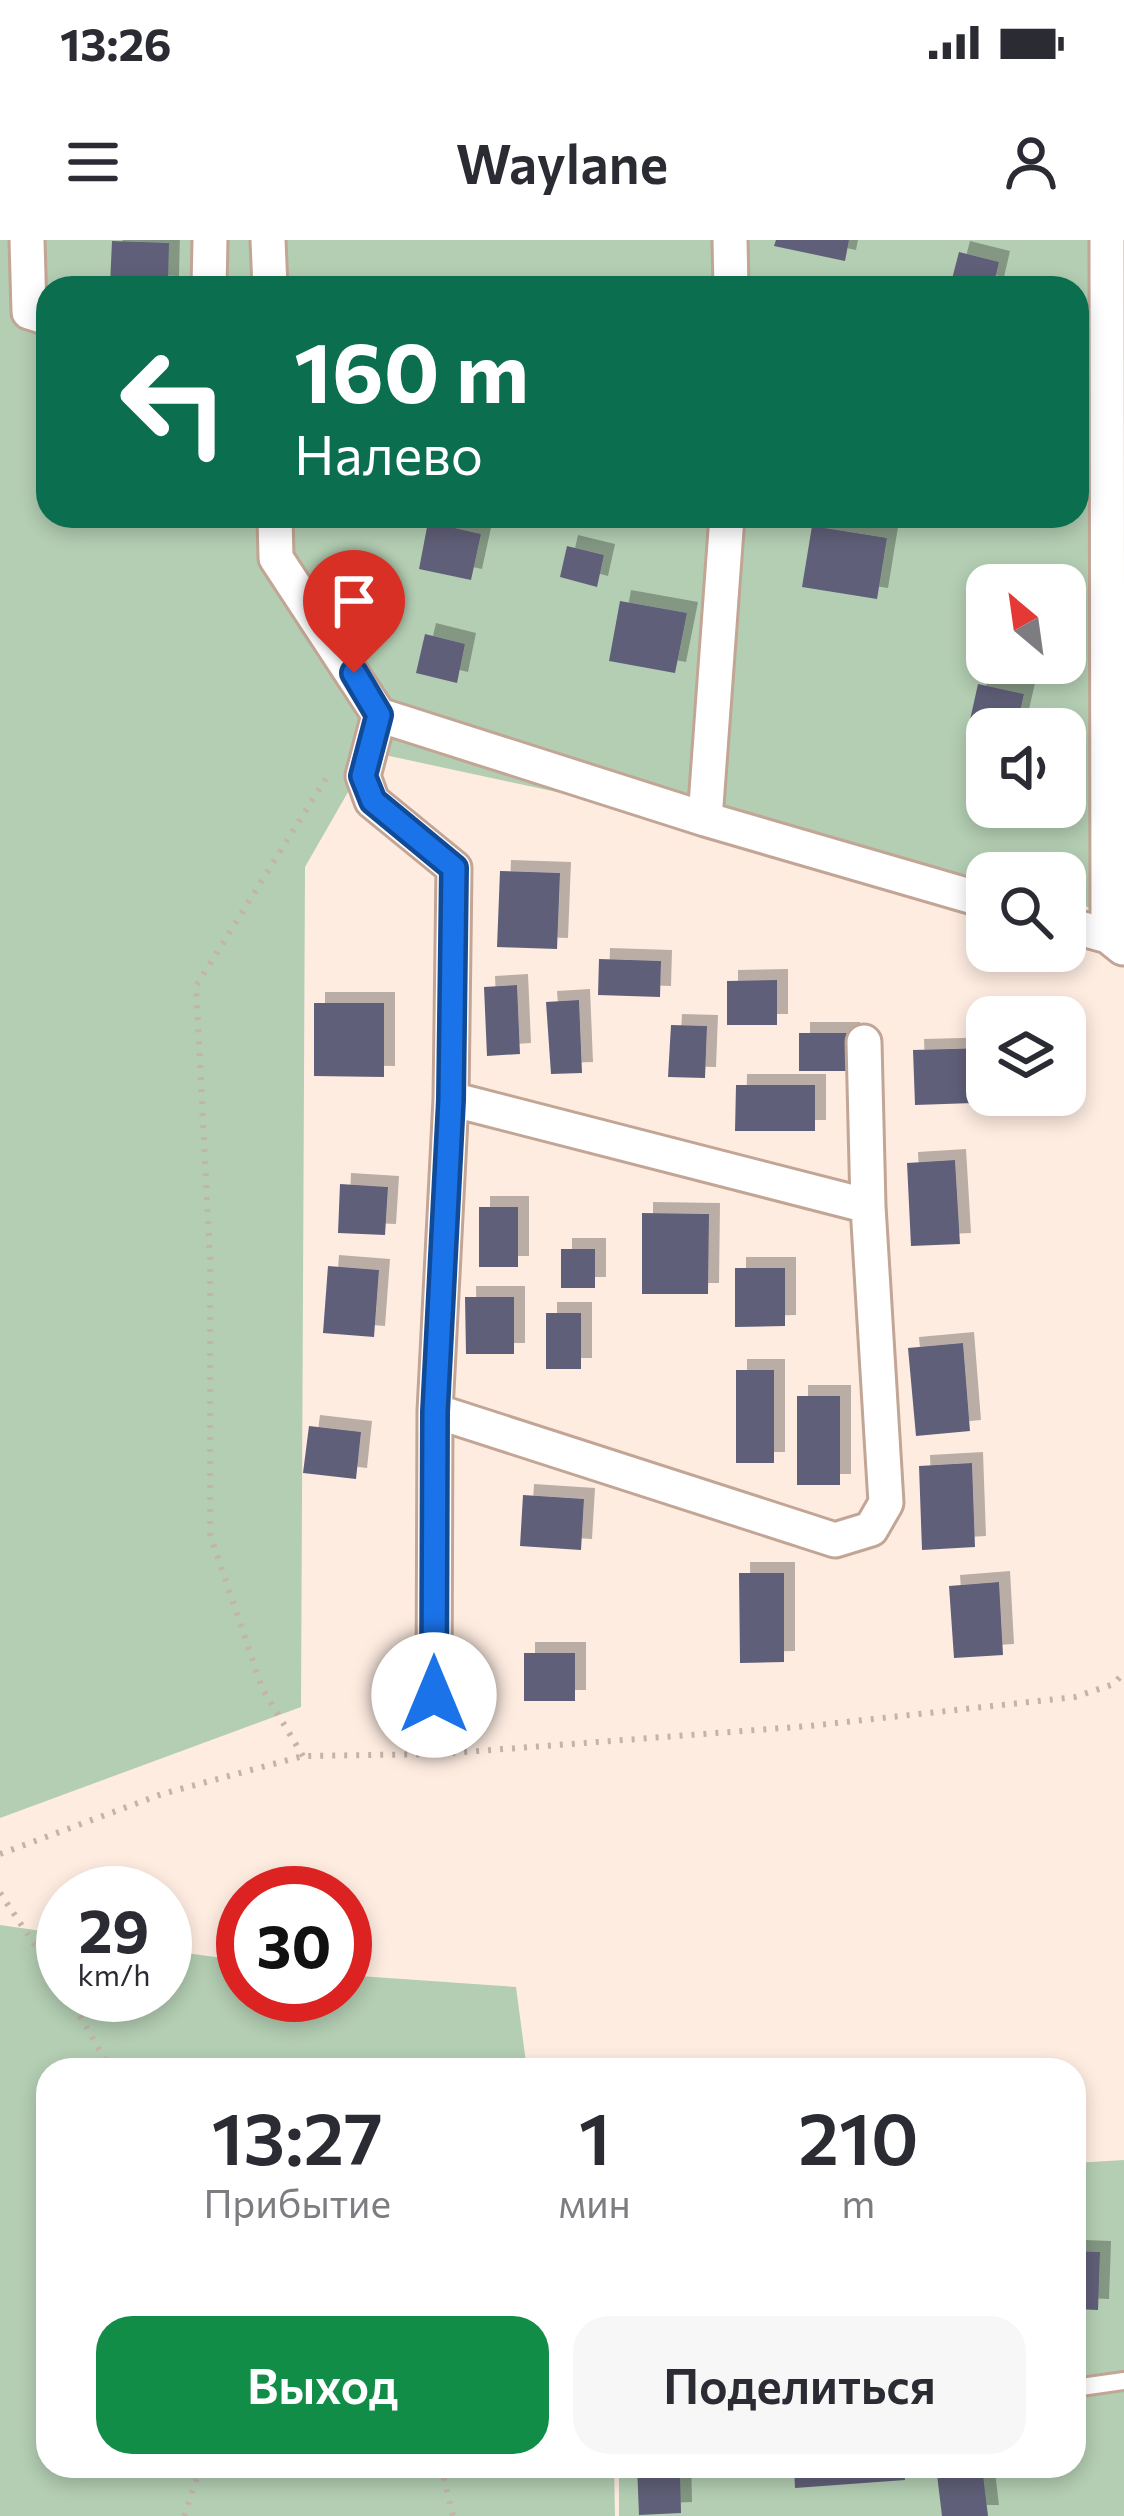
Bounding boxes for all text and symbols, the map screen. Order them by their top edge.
text: 13:26 [60,15,172,70]
icon: menu [60,129,126,195]
text: Waylane [456,129,668,195]
icon: person [998,129,1064,195]
text: 160 m [294,318,529,420]
icon: left [96,324,252,480]
text: Налево [294,420,483,486]
pin [303,550,405,673]
north arrow [966,564,1086,684]
map controls [966,564,1086,1116]
icon: arrive [321,568,387,634]
button: sound [966,708,1086,828]
button: search [966,852,1086,972]
button: layers [966,996,1086,1116]
position arrow [371,1632,497,1758]
speed limit sign: 30 [216,1866,372,2022]
text: 29 [79,1892,149,1965]
text: km/h [78,1955,150,1992]
text: 13:27 [212,2092,383,2180]
text: 1 [579,2092,611,2180]
text: 210 [798,2092,918,2180]
text: Прибытие [203,2178,391,2226]
text: мин [558,2178,631,2226]
text: m [841,2178,875,2226]
button: Выход [96,2316,549,2454]
button: Поделиться [573,2316,1026,2454]

